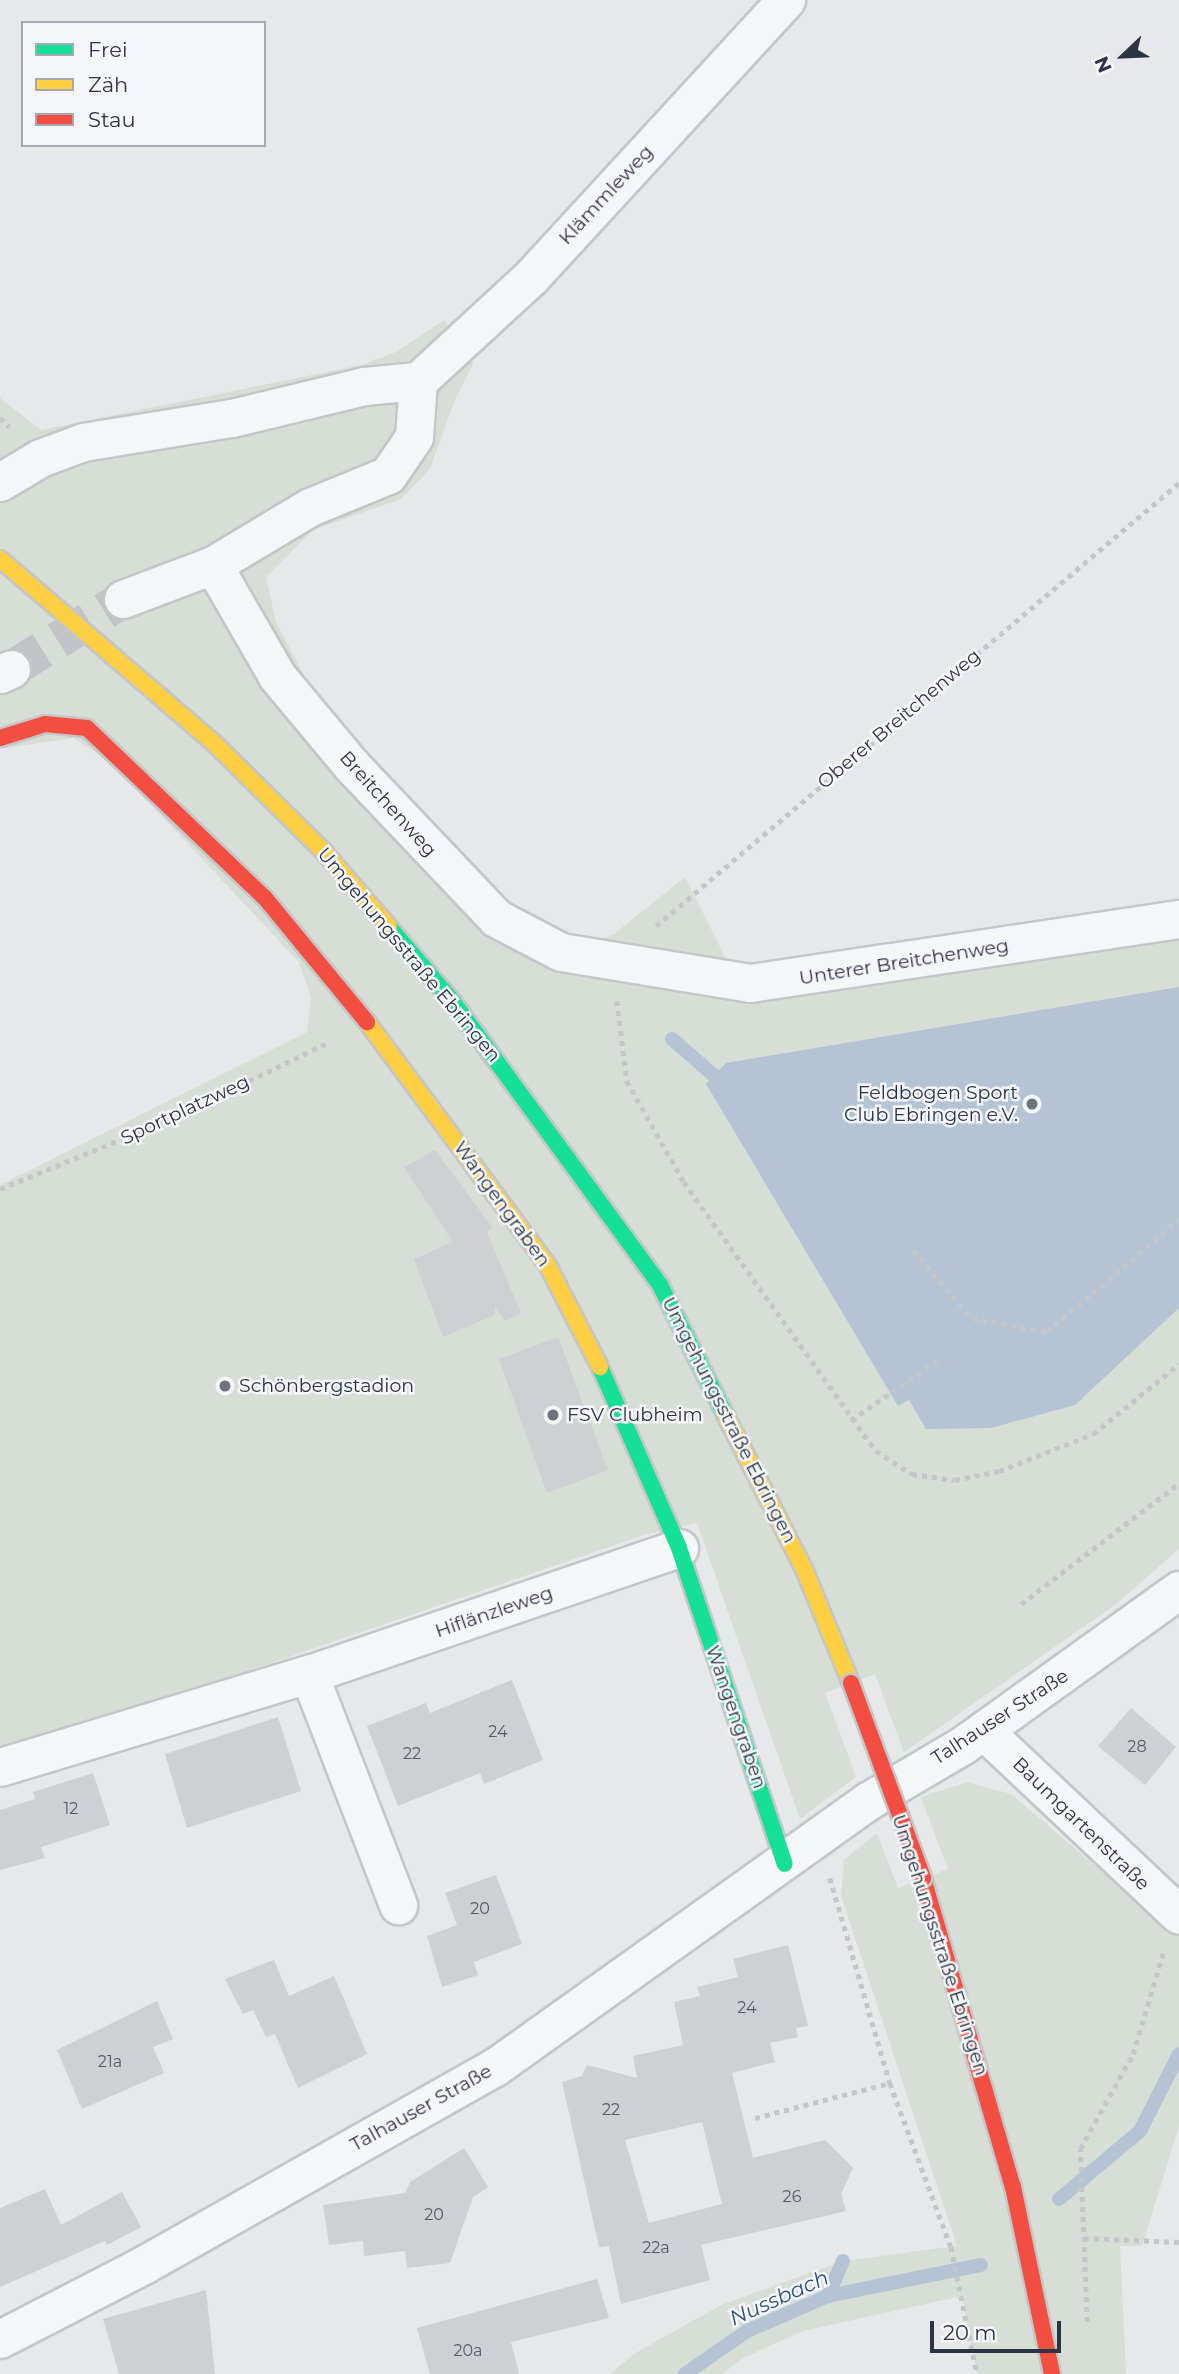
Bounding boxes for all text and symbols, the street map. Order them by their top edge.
legend [21,21,266,147]
north arrow [1088,21,1158,91]
text: Frei [88,37,128,62]
text: N [1090,53,1117,76]
text: Zäh [88,72,128,97]
text: Stau [88,107,136,132]
street label: Klämmleweg [554,141,658,249]
street label: Oberer Breitchenweg [813,644,985,794]
street label: Breitchenweg [335,747,441,861]
street label: Umgehungsstraße Ebringen [313,843,505,1067]
street label: Unterer Breitchenweg [797,934,1011,990]
street label: Sportplatzweg [117,1070,253,1150]
place label: Feldbogen Sport Club Ebringen e.V. [844,1082,1018,1126]
marker: Feldbogen Sport Club Ebringen e.V. [1024,1096,1040,1112]
street label: Wangengraben [449,1137,555,1271]
street label: Umgehungsstraße Ebringen [657,1293,801,1547]
place label: Schönbergstadion [239,1375,414,1397]
marker: Schönbergstadion [217,1378,233,1394]
place label: FSV Clubheim [567,1404,703,1426]
marker: FSV Clubheim [545,1407,561,1423]
street label: Hiflänzleweg [432,1581,556,1643]
street label: Wangengraben [701,1643,771,1791]
street label: Talhauser Straße [927,1664,1073,1770]
house number: 24 [488,1722,508,1742]
house number: 28 [1127,1737,1147,1757]
house number: 22 [403,1744,421,1764]
street label: Baumgartenstraße [1008,1753,1154,1895]
house number: 12 [64,1799,78,1819]
street label: Umgehungsstraße Ebringen [887,1812,993,2078]
house number: 20 [470,1899,490,1919]
house number: 24 [737,1998,757,2018]
house number: 21a [98,2052,122,2072]
street label: Talhauser Straße [346,2060,496,2156]
house number: 22 [602,2100,620,2120]
house number: 26 [783,2187,801,2207]
house number: 20 [424,2205,444,2225]
house number: 22a [642,2238,670,2258]
water label: Nussbach [725,2265,833,2331]
scale bar [934,2308,1065,2352]
text: 20 m [943,2320,997,2345]
house number: 20a [453,2341,483,2361]

